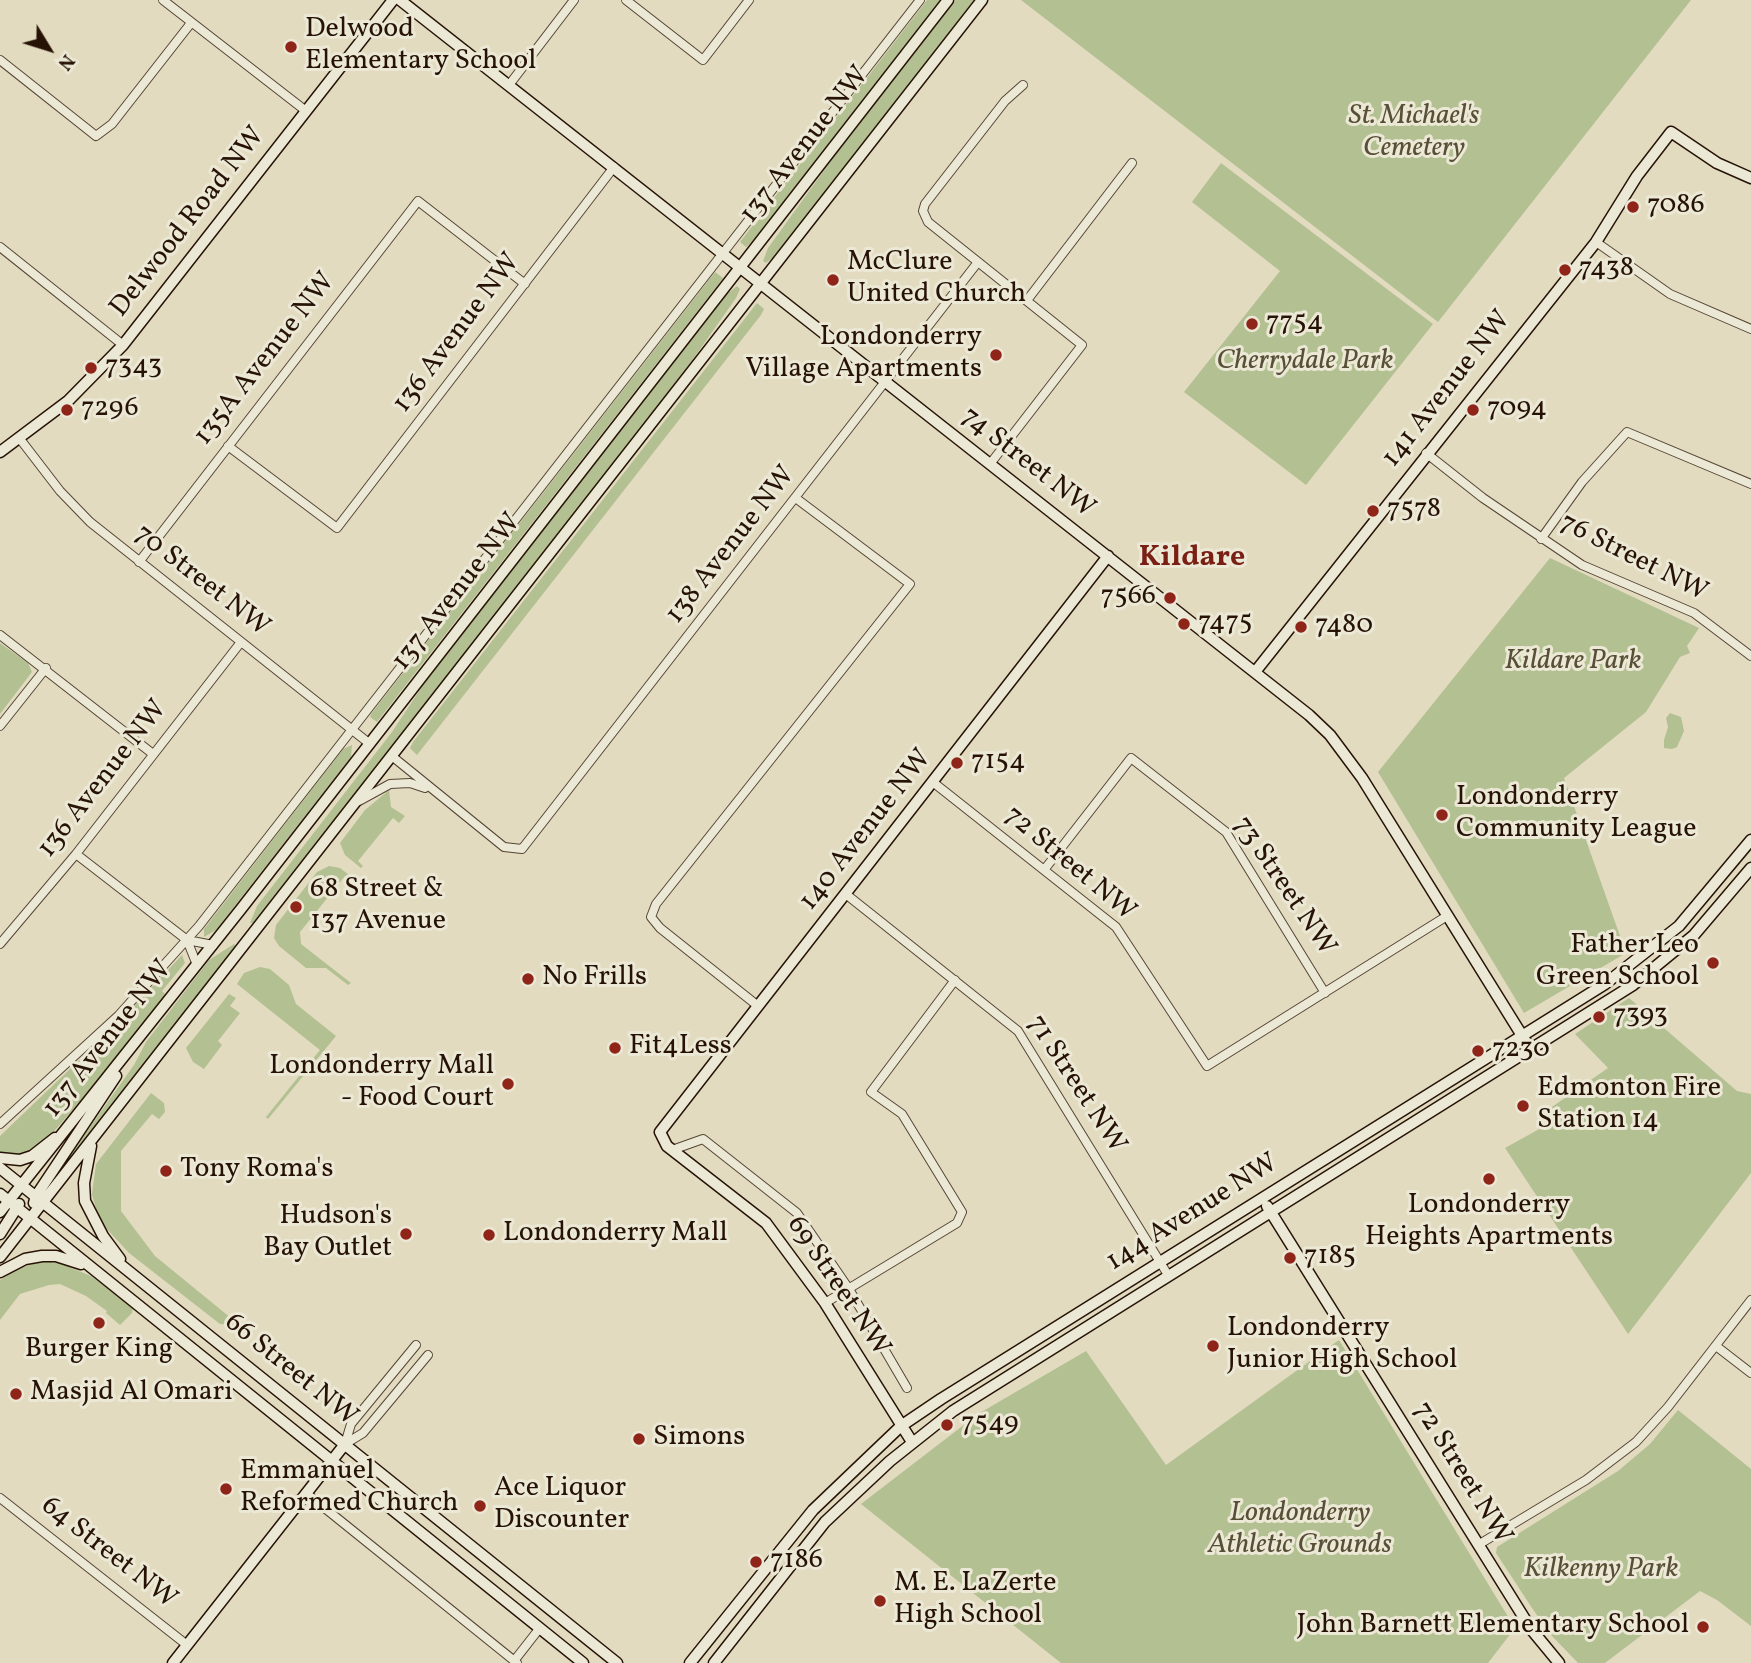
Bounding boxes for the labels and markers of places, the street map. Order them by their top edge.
place label: Delwood Elementary School [305,14,536,80]
marker: Delwood Elementary School [283,39,299,55]
place label: 7086 [1647,190,1705,224]
marker: 7086 [1625,199,1641,215]
place label: McClure United Church [847,247,1026,313]
place label: 7438 [1579,253,1634,287]
marker: 7438 [1557,262,1573,278]
marker: McClure United Church [825,272,841,288]
place label: 7754 [1266,307,1323,341]
marker: 7754 [1244,316,1260,332]
place label: Londonderry Village Apartments [745,322,982,388]
marker: Londonderry Village Apartments [988,347,1004,363]
place label: 7343 [105,351,162,385]
marker: 7343 [83,360,99,376]
place label: 7296 [81,393,139,427]
place label: 7094 [1487,393,1547,427]
marker: 7296 [59,402,75,418]
marker: 7094 [1465,402,1481,418]
place label: 7578 [1387,494,1441,528]
marker: 7578 [1365,503,1381,519]
place label: 7566 [1101,581,1156,615]
marker: 7566 [1162,590,1178,606]
place label: 7475 [1198,607,1253,641]
place label: 7480 [1315,610,1373,644]
marker: 7475 [1176,616,1192,632]
marker: 7480 [1293,619,1309,635]
place label: 7154 [971,746,1026,780]
marker: 7154 [949,755,965,771]
place label: Londonderry Community League [1456,782,1697,848]
marker: Londonderry Community League [1434,807,1450,823]
place label: 68 Street & 137 Avenue [310,874,446,940]
marker: 68 Street & 137 Avenue [288,899,304,915]
place label: Father Leo Green School [1536,930,1699,996]
marker: Father Leo Green School [1705,955,1721,971]
place label: No Frills [542,962,647,996]
marker: No Frills [520,971,536,987]
place label: 7393 [1613,1000,1668,1034]
marker: 7393 [1591,1009,1607,1025]
place label: Fit4Less [629,1031,732,1065]
place label: 7230 [1492,1034,1550,1068]
marker: Fit4Less [607,1040,623,1056]
marker: 7230 [1470,1043,1486,1059]
place label: Londonderry Mall - Food Court [269,1051,494,1117]
place label: Edmonton Fire Station 14 [1537,1073,1721,1139]
marker: Londonderry Mall - Food Court [500,1076,516,1092]
marker: Edmonton Fire Station 14 [1515,1098,1531,1114]
place label: Tony Roma's [180,1154,333,1188]
marker: Tony Roma's [158,1163,174,1179]
marker: Londonderry Heights Apartments [1481,1171,1497,1187]
place label: Londonderry Heights Apartments [1365,1190,1613,1256]
place label: Hudson's Bay Outlet [263,1201,392,1267]
place label: Londonderry Mall [503,1218,728,1252]
marker: Hudson's Bay Outlet [398,1226,414,1242]
marker: Londonderry Mall [481,1227,497,1243]
place label: 7185 [1304,1241,1356,1275]
marker: 7185 [1282,1250,1298,1266]
place label: Londonderry Junior High School [1227,1313,1457,1379]
marker: Burger King [91,1315,107,1331]
place label: Burger King [25,1334,173,1368]
marker: Londonderry Junior High School [1205,1338,1221,1354]
place label: Masjid Al Omari [30,1377,233,1411]
marker: Masjid Al Omari [8,1386,24,1402]
place label: 7549 [961,1408,1018,1442]
marker: 7549 [939,1417,955,1433]
place label: Simons [653,1422,745,1456]
marker: Simons [631,1431,647,1447]
place label: Emmanuel Reformed Church [240,1456,459,1522]
place label: Ace Liquor Discounter [494,1473,629,1539]
marker: Emmanuel Reformed Church [218,1481,234,1497]
marker: Ace Liquor Discounter [472,1498,488,1514]
place label: 7186 [770,1545,823,1579]
marker: 7186 [748,1554,764,1570]
place label: M. E. LaZerte High School [894,1568,1056,1634]
marker: M. E. LaZerte High School [872,1593,888,1609]
place label: John Barnett Elementary School [1297,1610,1689,1644]
marker: John Barnett Elementary School [1695,1619,1711,1635]

